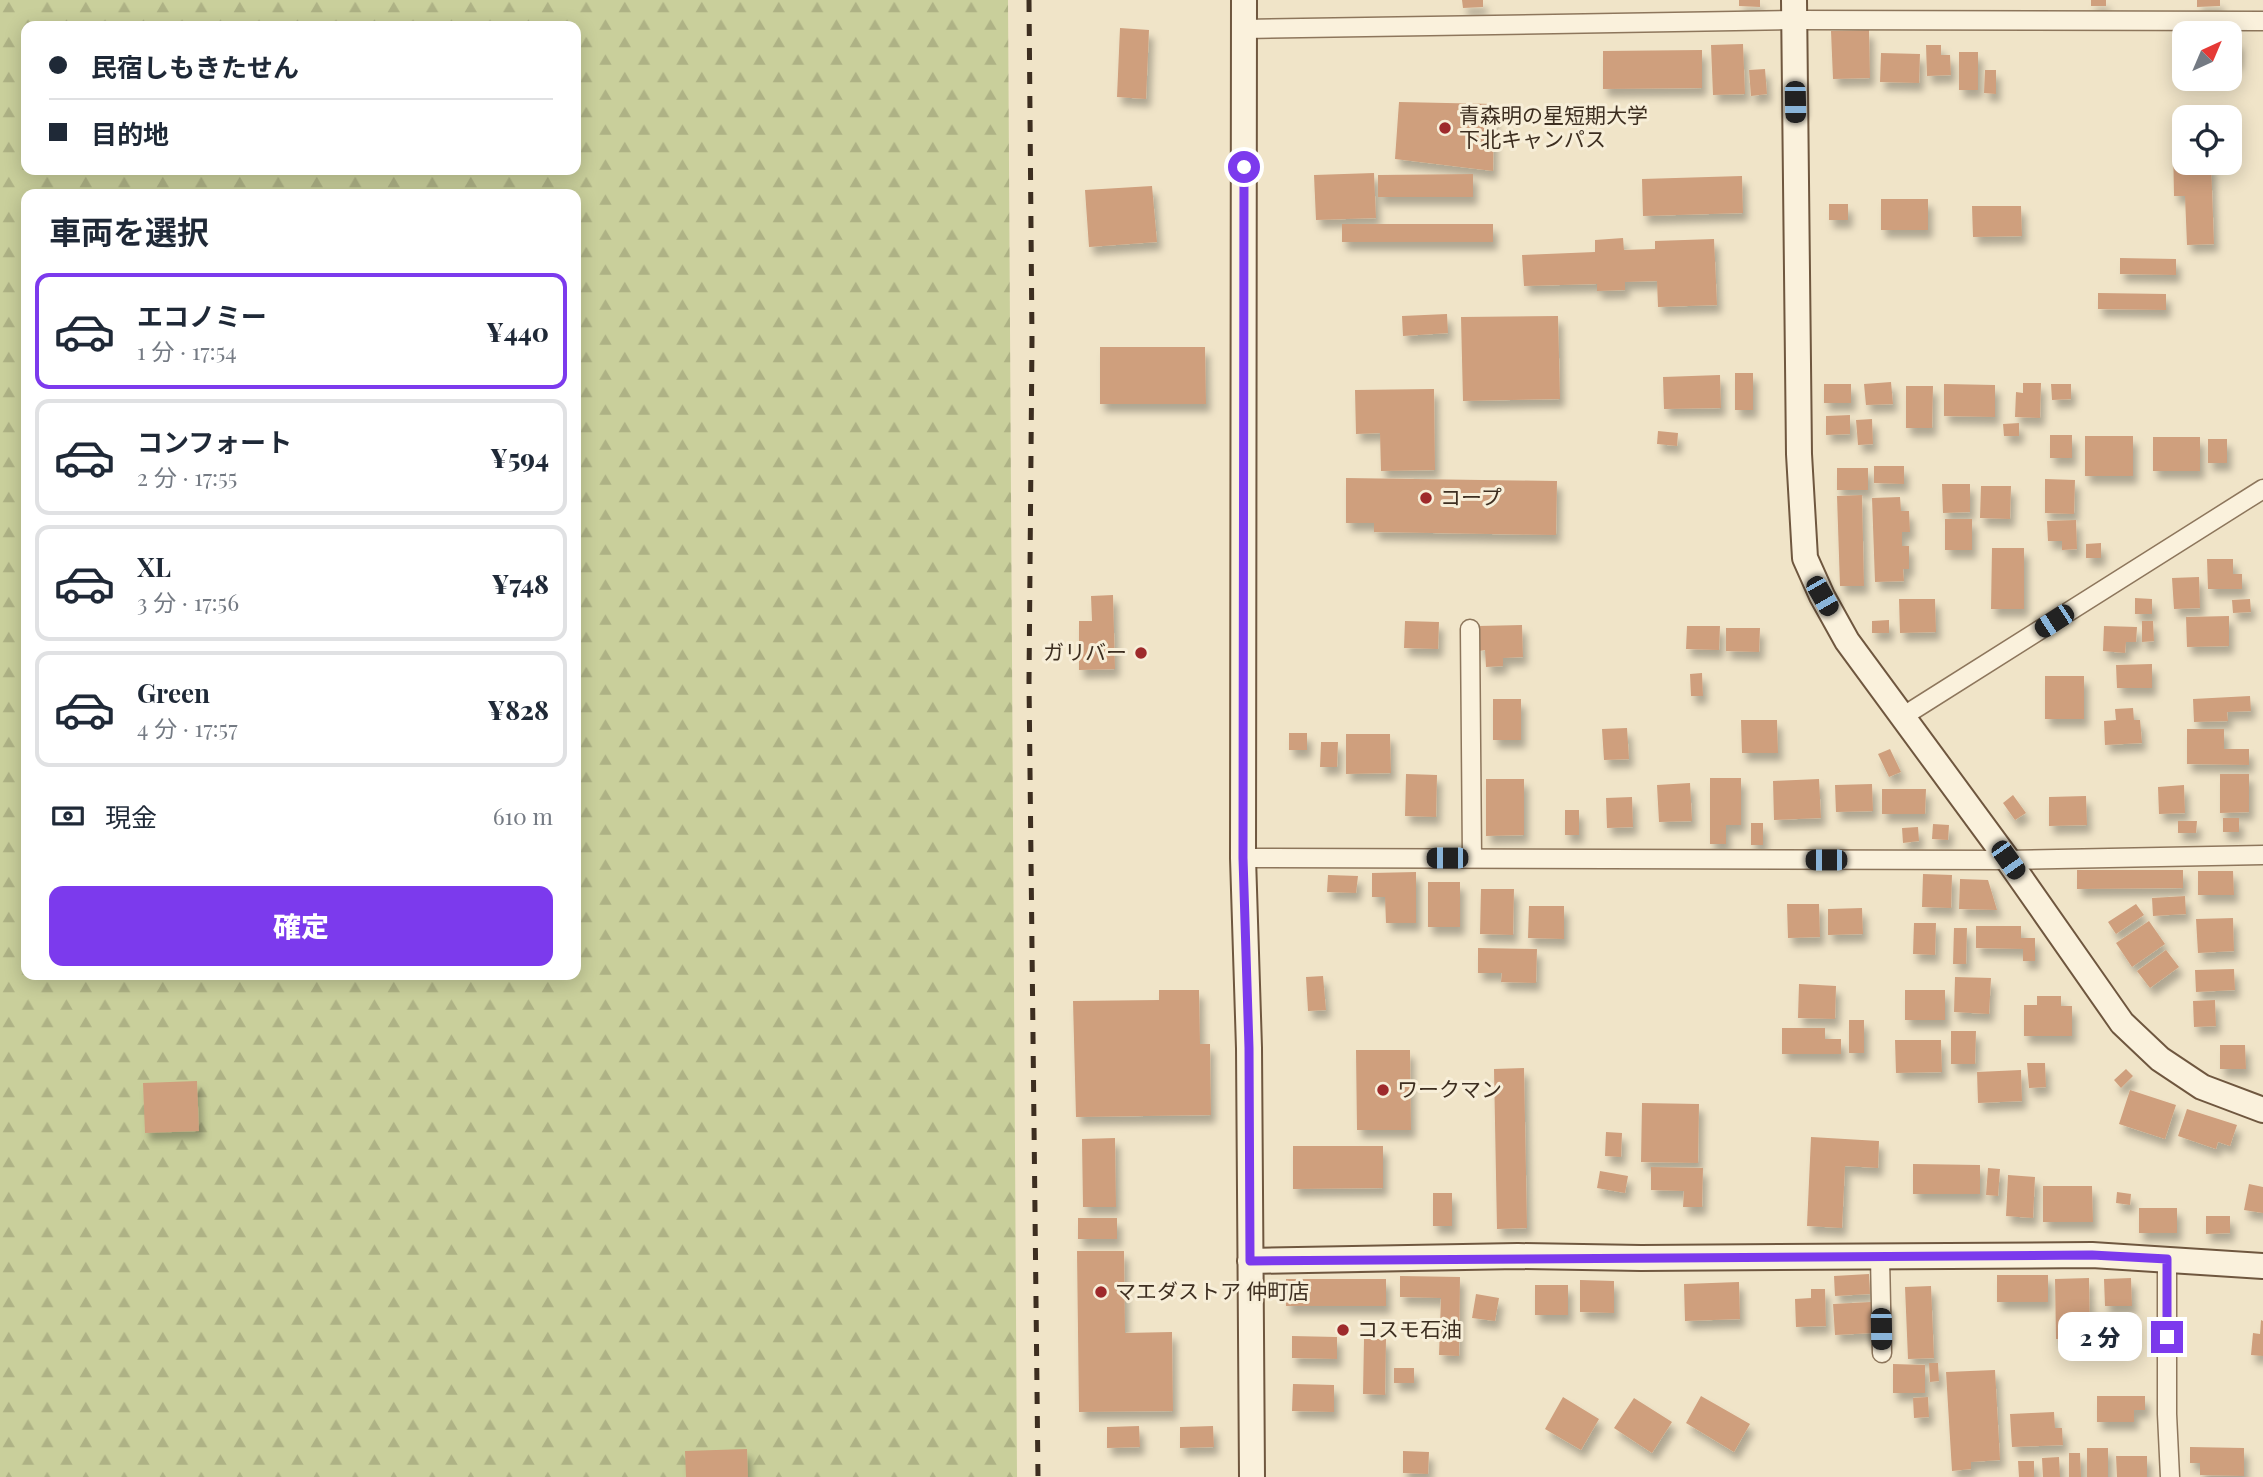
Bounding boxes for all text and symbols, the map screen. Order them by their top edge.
north arrow [2172,21,2242,91]
map controls [2172,21,2242,175]
text: 民宿しもきたせん [91,49,299,84]
car [1785,81,1806,123]
place label: 青森明の星短期大学 下北キャンパス [1459,100,1648,152]
button: locate [2172,105,2242,175]
text: 目的地 [91,116,169,151]
marker: 青森明の星短期大学 下北キャンパス [1437,120,1453,136]
route start [1228,151,1260,183]
text: 車両を選択 [49,209,209,252]
text: エコノミー [137,298,267,333]
icon: car [53,300,116,363]
text: ¥440 [486,314,549,349]
text: 1 分 · 17:54 [137,335,237,366]
text: コンフォート [137,424,292,459]
icon: car [53,426,116,489]
text: ¥594 [490,440,549,475]
text: 2 分 · 17:55 [137,461,237,492]
place label: コープ [1440,482,1502,510]
marker: コープ [1418,490,1434,506]
text: XL [137,549,171,584]
icon: car [53,552,116,615]
text: ¥748 [491,566,549,601]
car [1803,573,1842,619]
text: 3 分 · 17:56 [137,586,239,617]
car [2031,601,2078,641]
place label: ガリバー [1043,637,1127,665]
marker: ガリバー [1133,645,1149,661]
text: Green [137,675,210,710]
icon: car [53,678,116,741]
text: ¥828 [487,692,549,727]
text: 4 分 · 17:57 [137,712,237,743]
icon: cash [49,797,87,835]
text: 現金 [105,799,157,834]
text: 610 m [493,800,553,831]
car [1988,837,2029,883]
car [1427,848,1469,869]
car [1806,850,1848,871]
button: 確定 [49,886,553,966]
place label: ワークマン [1397,1074,1502,1102]
marker: ワークマン [1375,1082,1391,1098]
place label: マエダストア 仲町店 [1115,1276,1309,1304]
marker: マエダストア 仲町店 [1093,1284,1109,1300]
car [1871,1308,1892,1350]
callout: 2 分 [2058,1312,2142,1362]
place label: コスモ石油 [1357,1314,1462,1342]
text: 2 分 [2080,1321,2120,1352]
route end [2151,1321,2183,1353]
marker: コスモ石油 [1335,1322,1351,1338]

